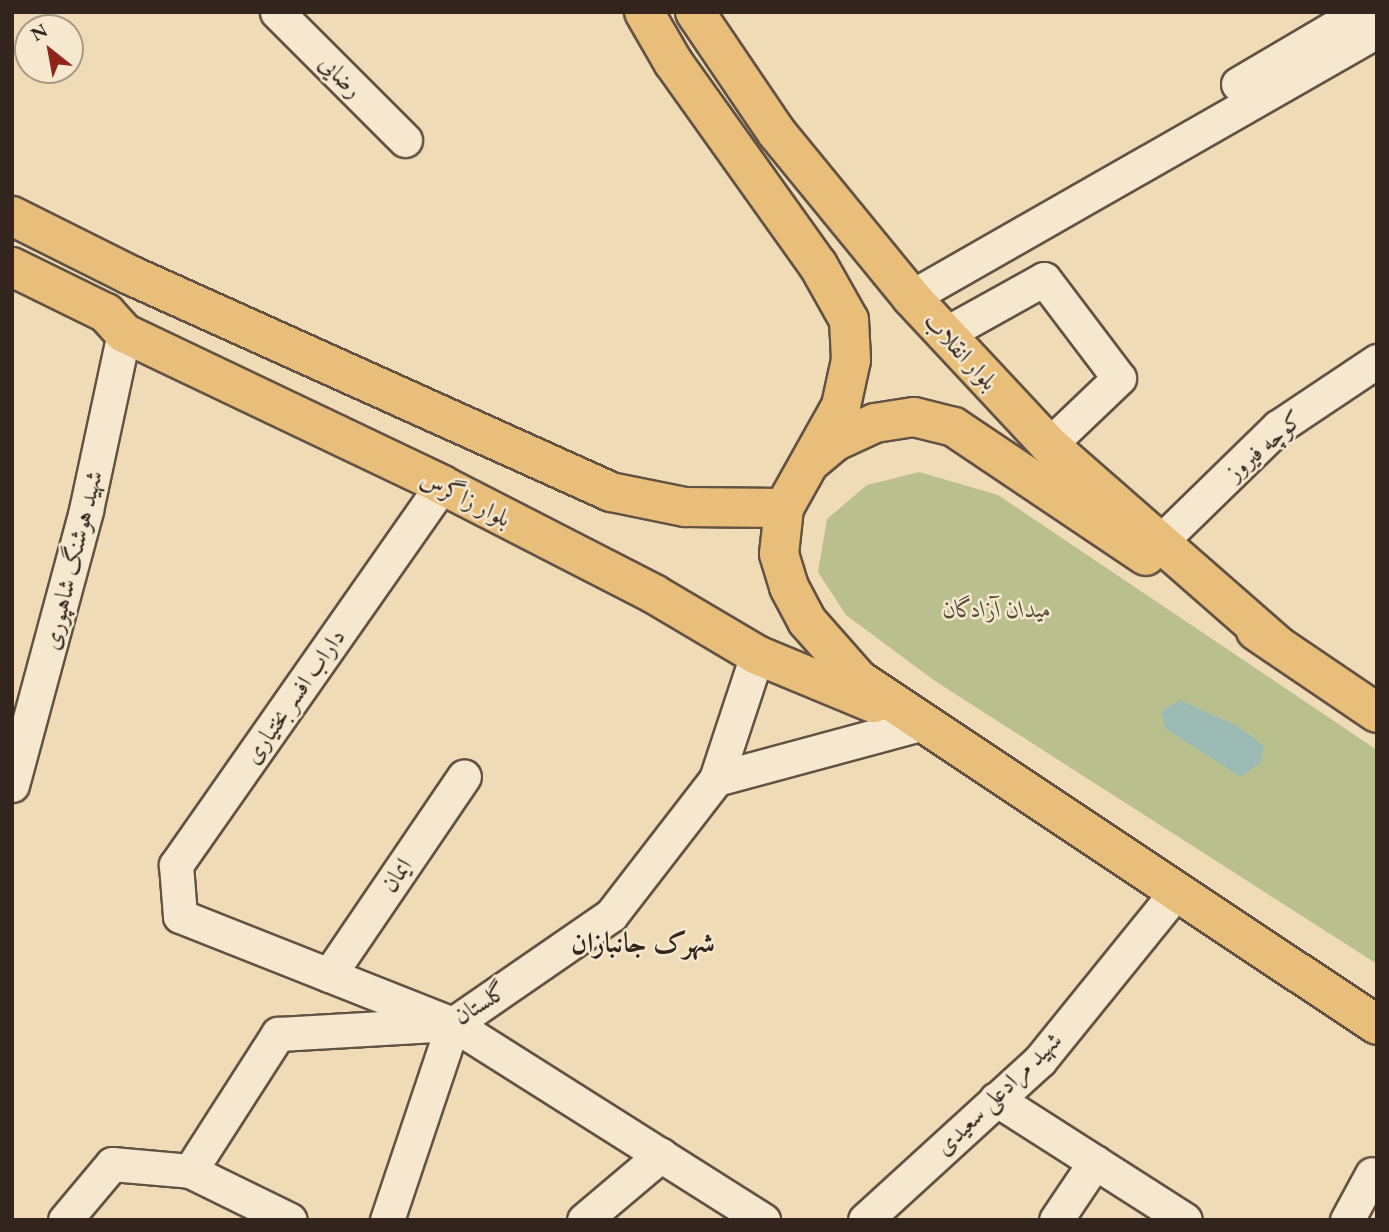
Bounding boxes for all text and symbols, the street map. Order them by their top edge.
north arrow [14,14,84,84]
text: N [26,18,52,47]
street label: رضایی [313,48,369,104]
street label: بلوار انقلاب [918,306,1004,396]
street label: کوچه فیروز [1220,404,1308,486]
street label: بلوار زاگرس [416,463,516,533]
street label: شهید هوشنگ شاهپوری [36,467,108,653]
park label: میدان آزادگان [943,595,1051,623]
street label: داراب افسر بختیاری [237,623,351,769]
street label: ایمان [374,852,418,898]
district label: شهرک جانبازان [571,925,715,959]
street label: گلستان [448,976,512,1030]
street label: شهید مرادعلی سعیدی [929,1025,1067,1161]

